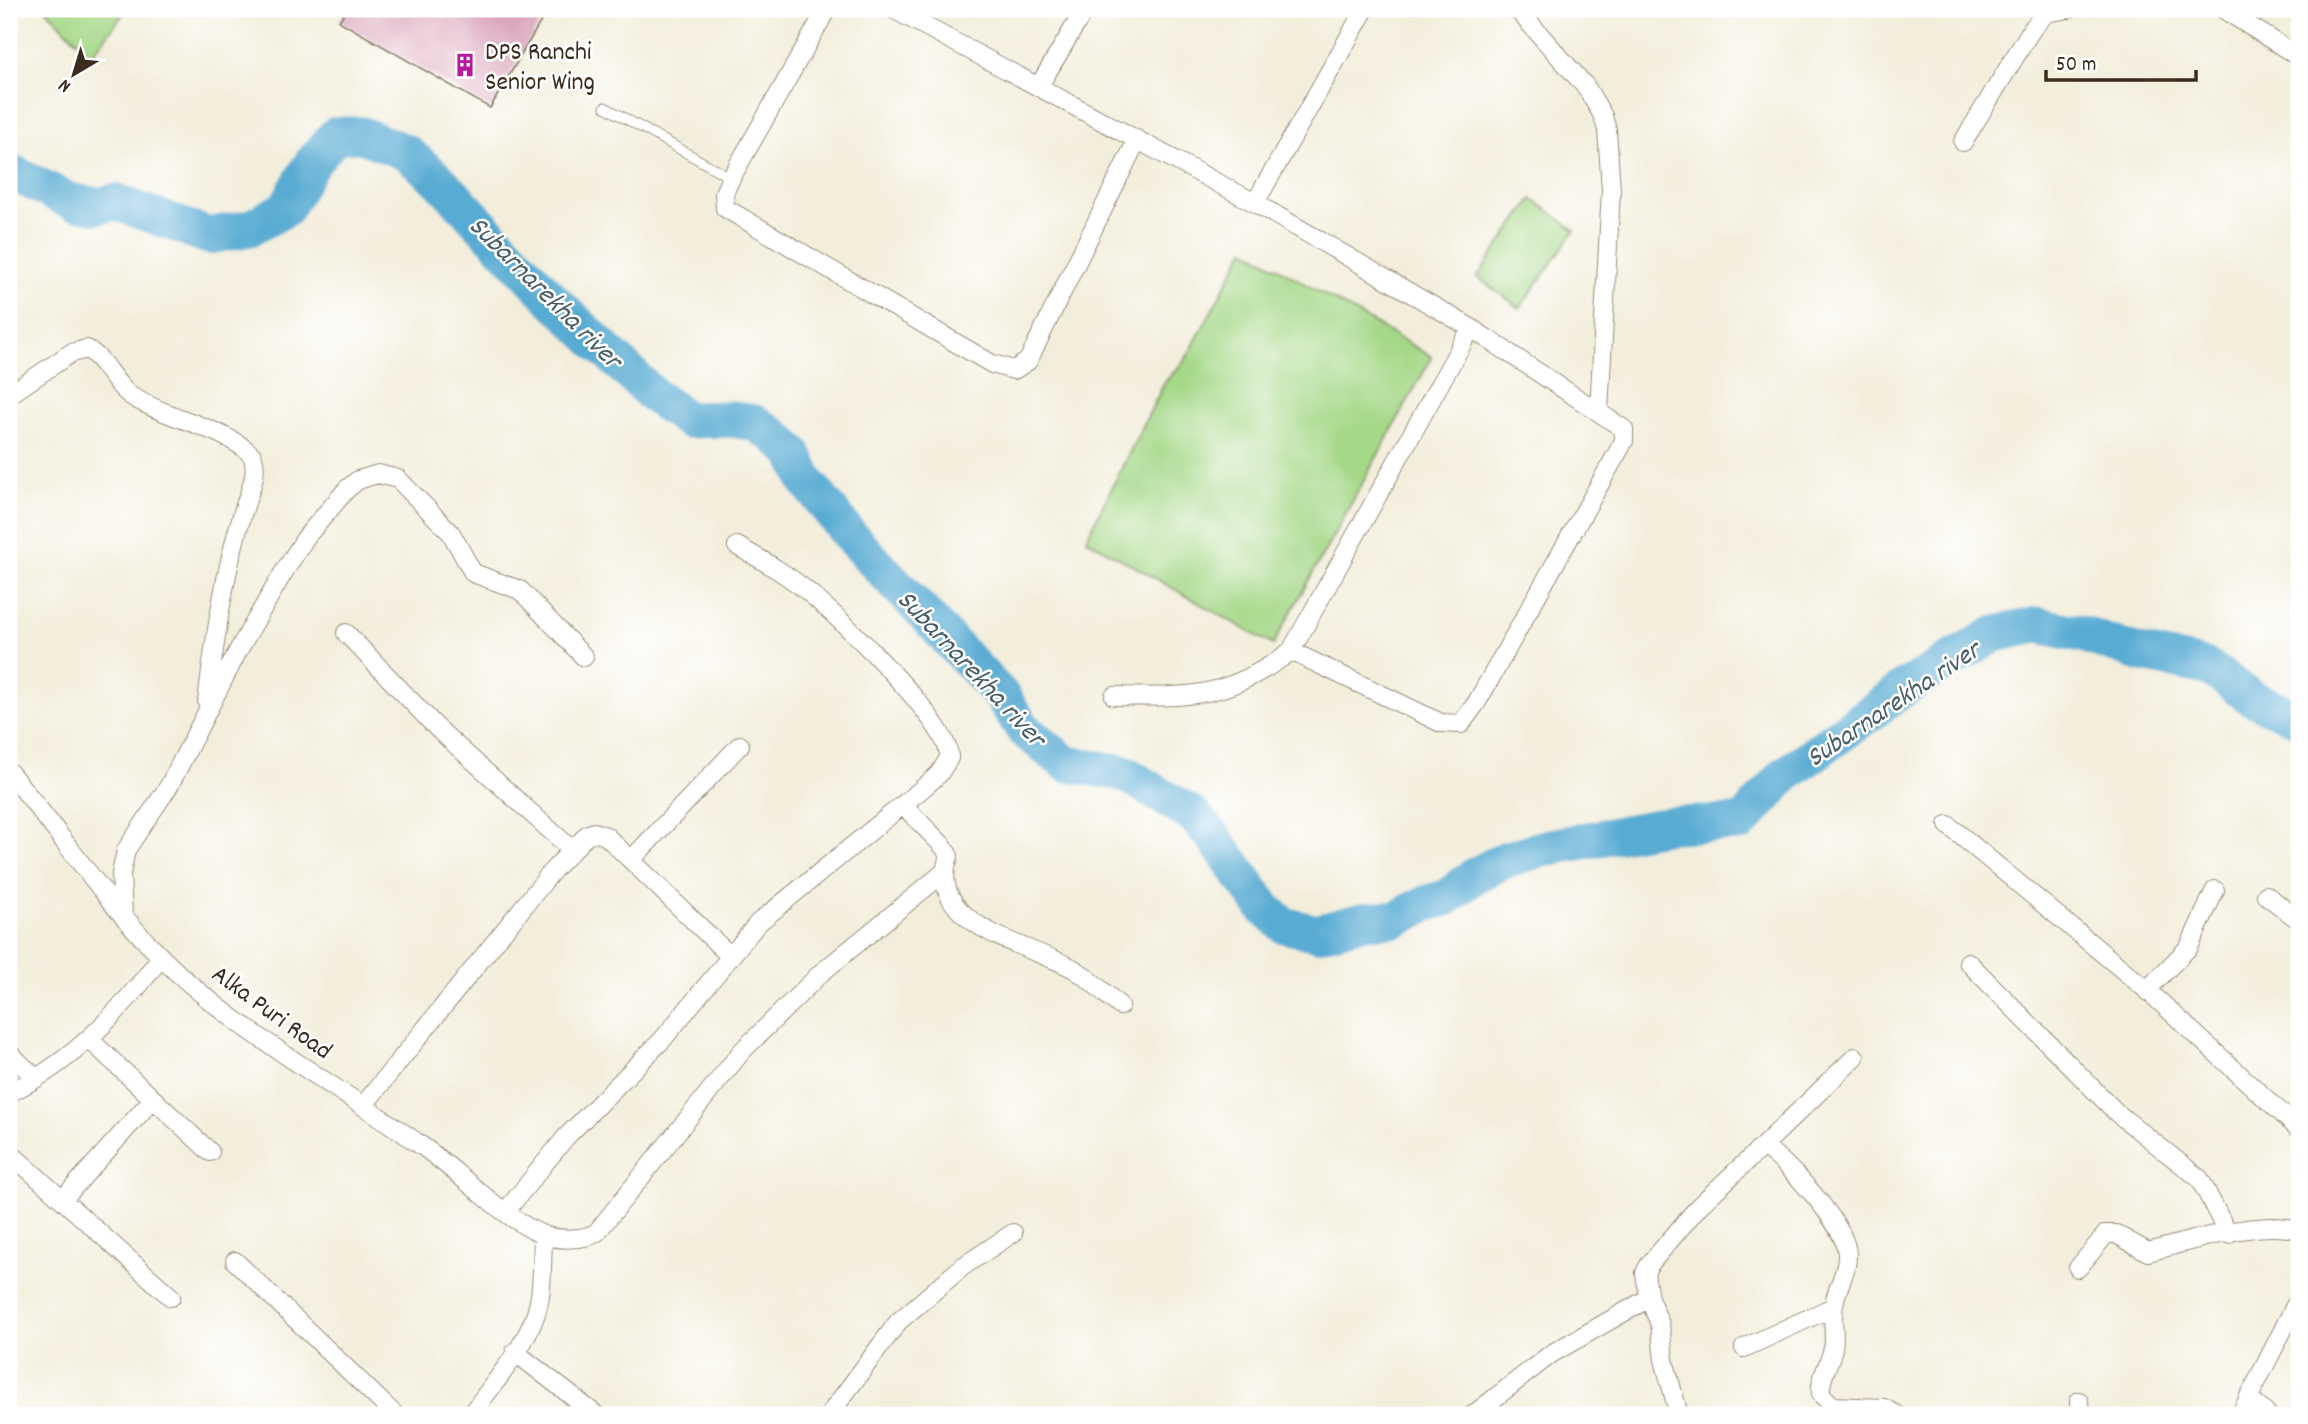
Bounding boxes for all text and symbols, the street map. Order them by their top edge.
place label: DPS Ranchi Senior Wing [485,35,595,102]
north arrow [38,38,108,108]
scale bar [2046,38,2196,82]
building icon: DPS Ranchi Senior Wing [451,51,479,79]
text: 50 m [2056,51,2096,81]
text: N [54,71,78,98]
water label: Subarnarekha river [458,209,632,383]
water label: Subarnarekha river [886,583,1056,761]
water label: Subarnarekha river [1800,631,1993,779]
street label: Alka Puri Road [203,957,339,1070]

